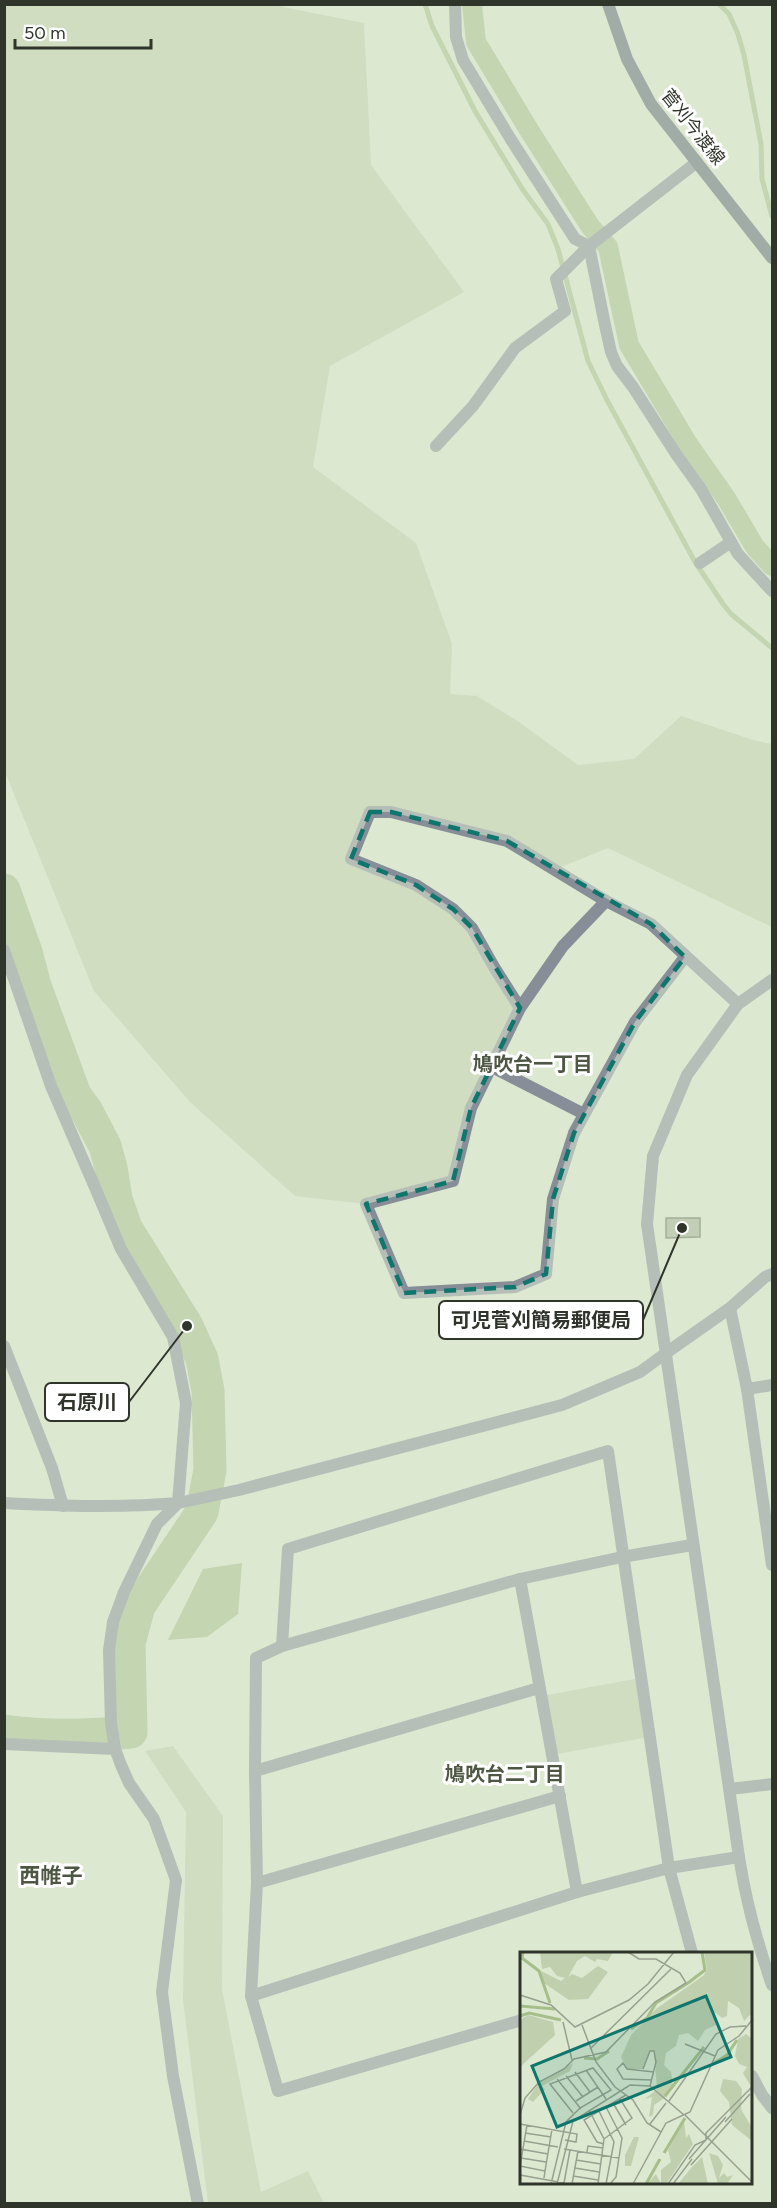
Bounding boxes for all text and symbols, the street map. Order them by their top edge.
scale bar [15,12,152,50]
text: 50 m [24,22,66,44]
street label: 菅刈今渡線 [657,85,729,169]
district label: 鳩吹台一丁目 [473,1052,593,1076]
callout: 可児菅刈簡易郵便局 [439,1301,643,1339]
text: 可児菅刈簡易郵便局 [451,1308,631,1332]
callout: 石原川 [45,1383,129,1421]
text: 石原川 [57,1390,117,1414]
district label: 鳩吹台二丁目 [445,1762,565,1786]
district label: 西帷子 [20,1863,83,1888]
inset map [520,1952,753,2184]

